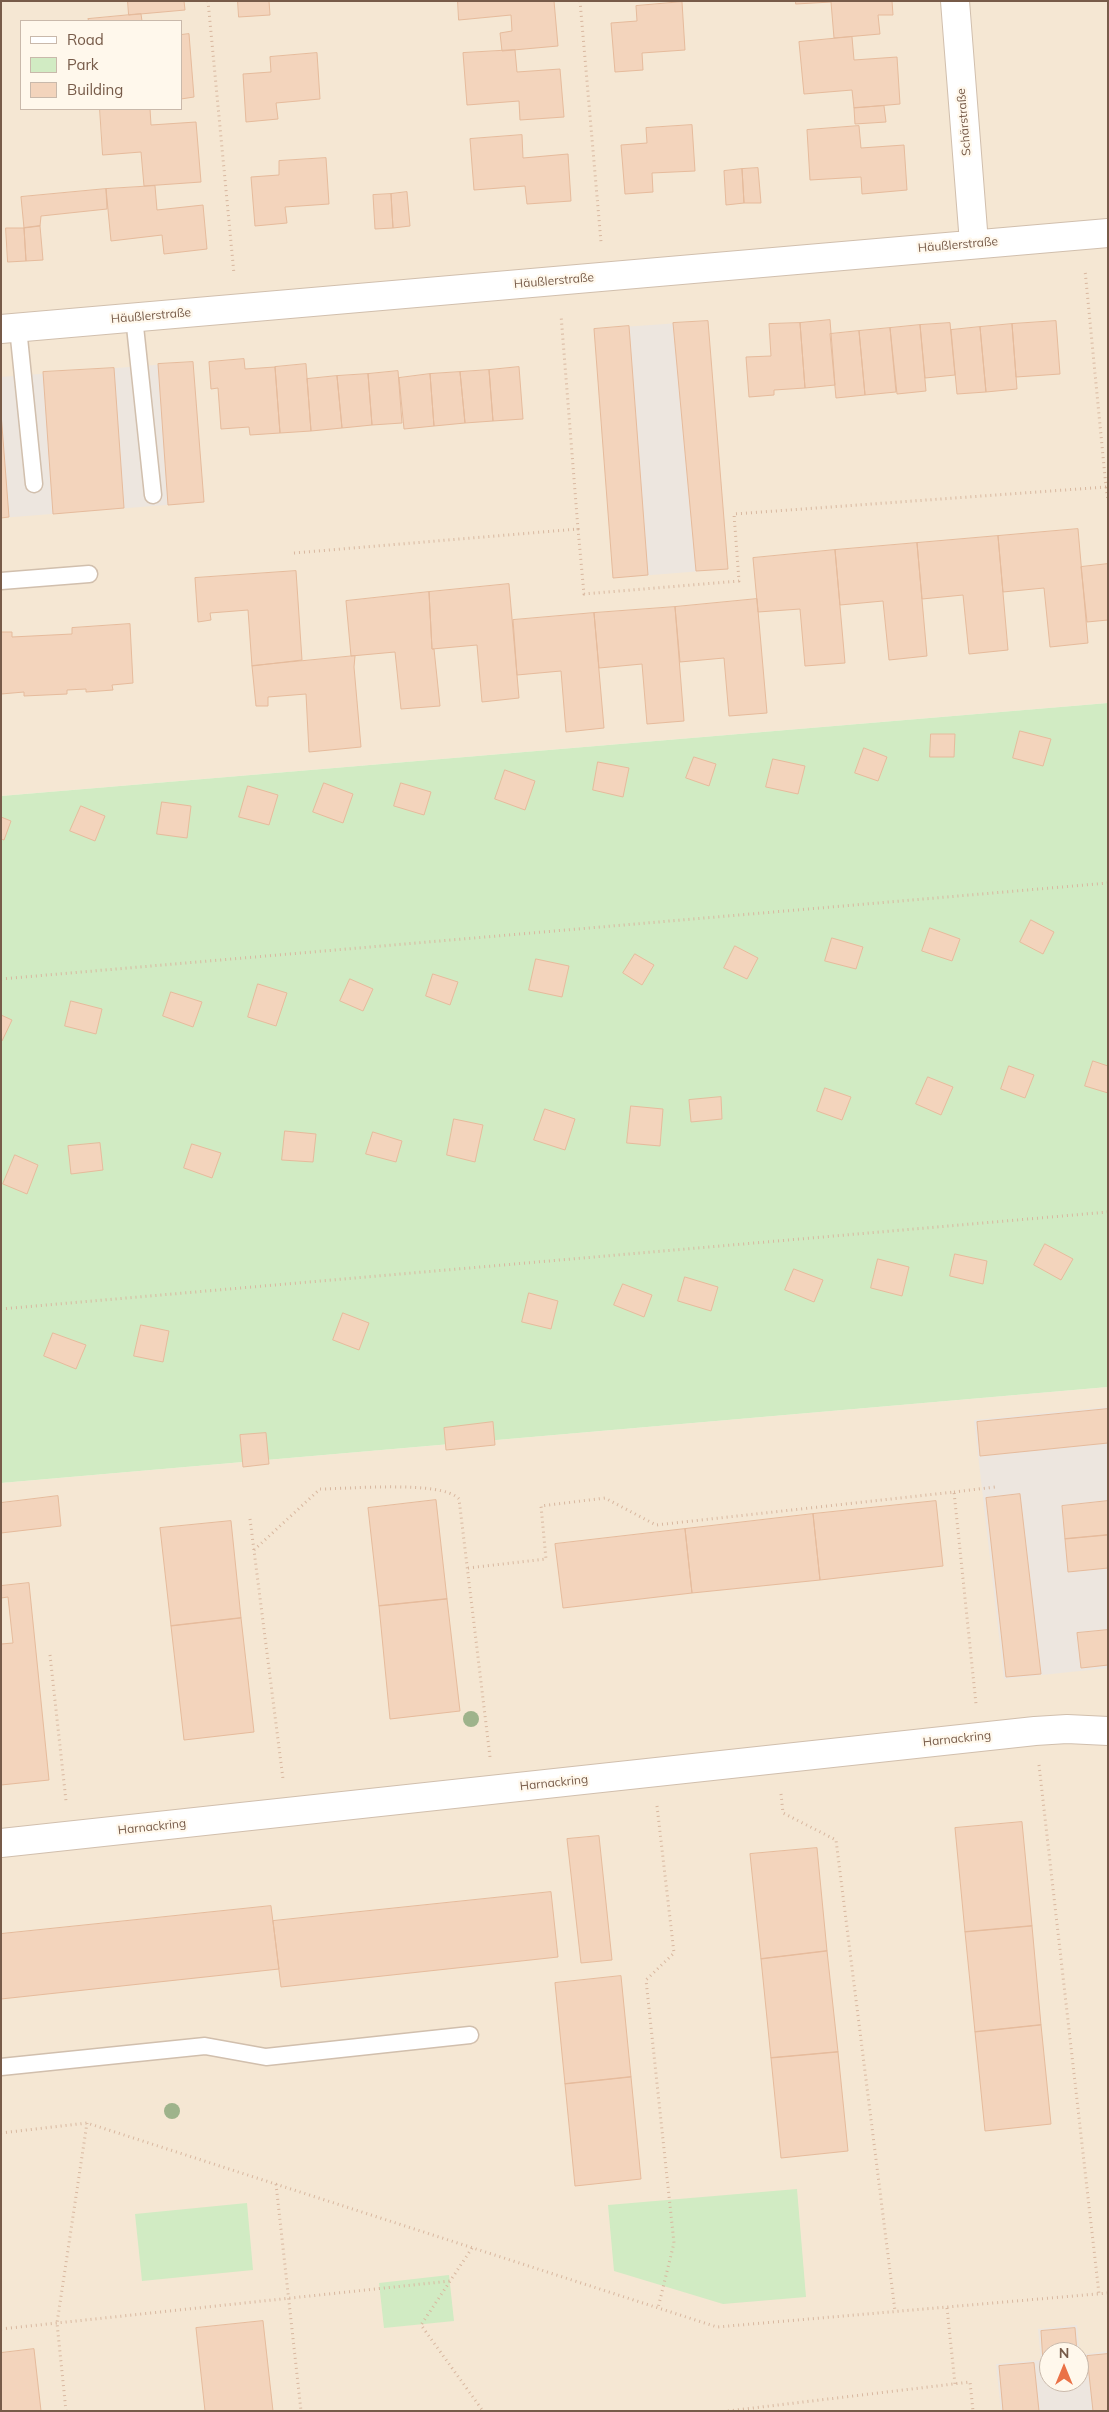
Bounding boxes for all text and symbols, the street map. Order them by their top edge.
legend [20,20,182,110]
text: Road [67,30,104,49]
text: Park [67,55,99,74]
text: Building [67,80,123,99]
street label: Schärstraße [954,88,974,156]
street label: Häußlerstraße [917,234,999,256]
street label: Häußlerstraße [513,270,595,292]
street label: Häußlerstraße [110,305,192,327]
street label: Harnackring [922,1728,992,1750]
street label: Harnackring [519,1772,589,1794]
street label: Harnackring [117,1816,187,1838]
north arrow [1039,2342,1089,2392]
text: N [1059,2344,1069,2362]

